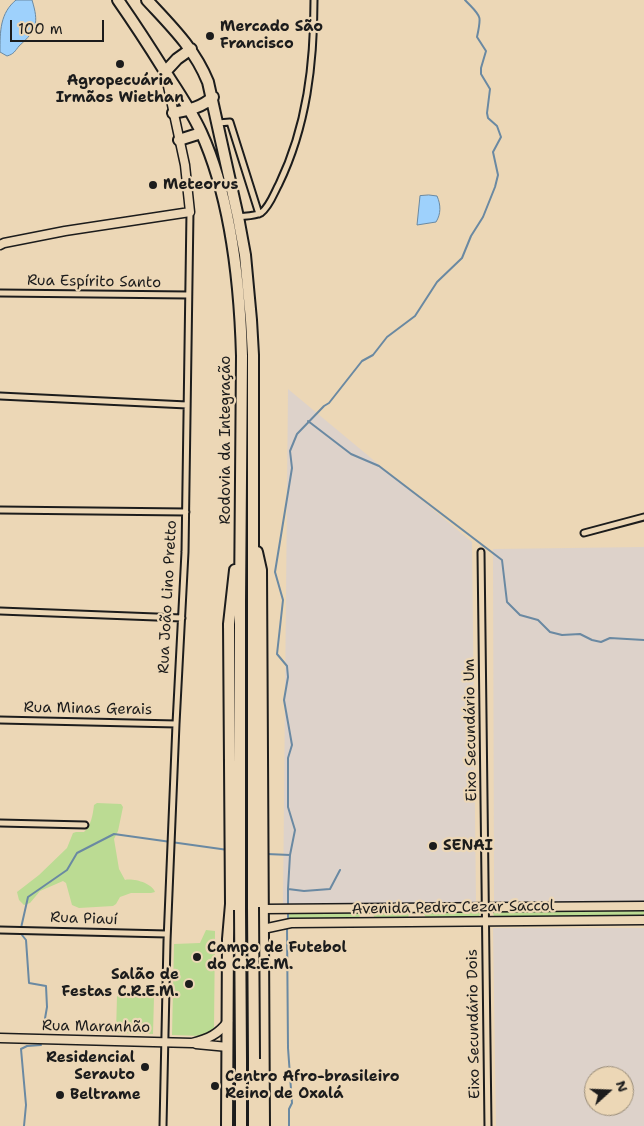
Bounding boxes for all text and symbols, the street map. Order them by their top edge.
scale bar [12,10,106,42]
place label: Mercado São Francisco [220,18,323,53]
text: 100 m [18,19,63,39]
marker: Mercado São Francisco [204,30,216,42]
marker: Agropecuária Irmãos Wiethan [114,58,126,70]
place label: Agropecuária Irmãos Wiethan [56,72,184,107]
place label: Meteorus [163,176,238,194]
marker: Meteorus [147,179,159,191]
street label: Rua Espírito Santo [27,272,161,292]
street label: Rodovia da Integração [217,356,235,524]
street label: Rua João Lino Pretto [155,520,181,674]
street label: Eixo Secundário Um [461,658,481,802]
street label: Rua Minas Gerais [24,699,152,719]
place label: SENAI [443,837,493,855]
marker: SENAI [427,840,439,852]
street label: Avenida Pedro Cezar Saccol [352,897,554,919]
street label: Rua Piauí [50,909,118,929]
place label: Campo de Futebol do C.R.E.M. [207,939,347,974]
street label: Eixo Secundário Dois [464,949,484,1099]
marker: Campo de Futebol do C.R.E.M. [191,951,203,963]
place label: Salão de Festas C.R.E.M. [62,966,179,1001]
marker: Salão de Festas C.R.E.M. [183,978,195,990]
street label: Rua Maranhão [42,1017,150,1037]
place label: Residencial Serauto [46,1049,135,1084]
marker: Residencial Serauto [139,1061,151,1073]
north arrow [584,1066,634,1116]
place label: Centro Afro-brasileiro Reino de Oxalá [225,1068,399,1103]
text: N [612,1078,633,1095]
marker: Centro Afro-brasileiro Reino de Oxalá [209,1080,221,1092]
place label: Beltrame [70,1086,141,1104]
marker: Beltrame [54,1089,66,1101]

